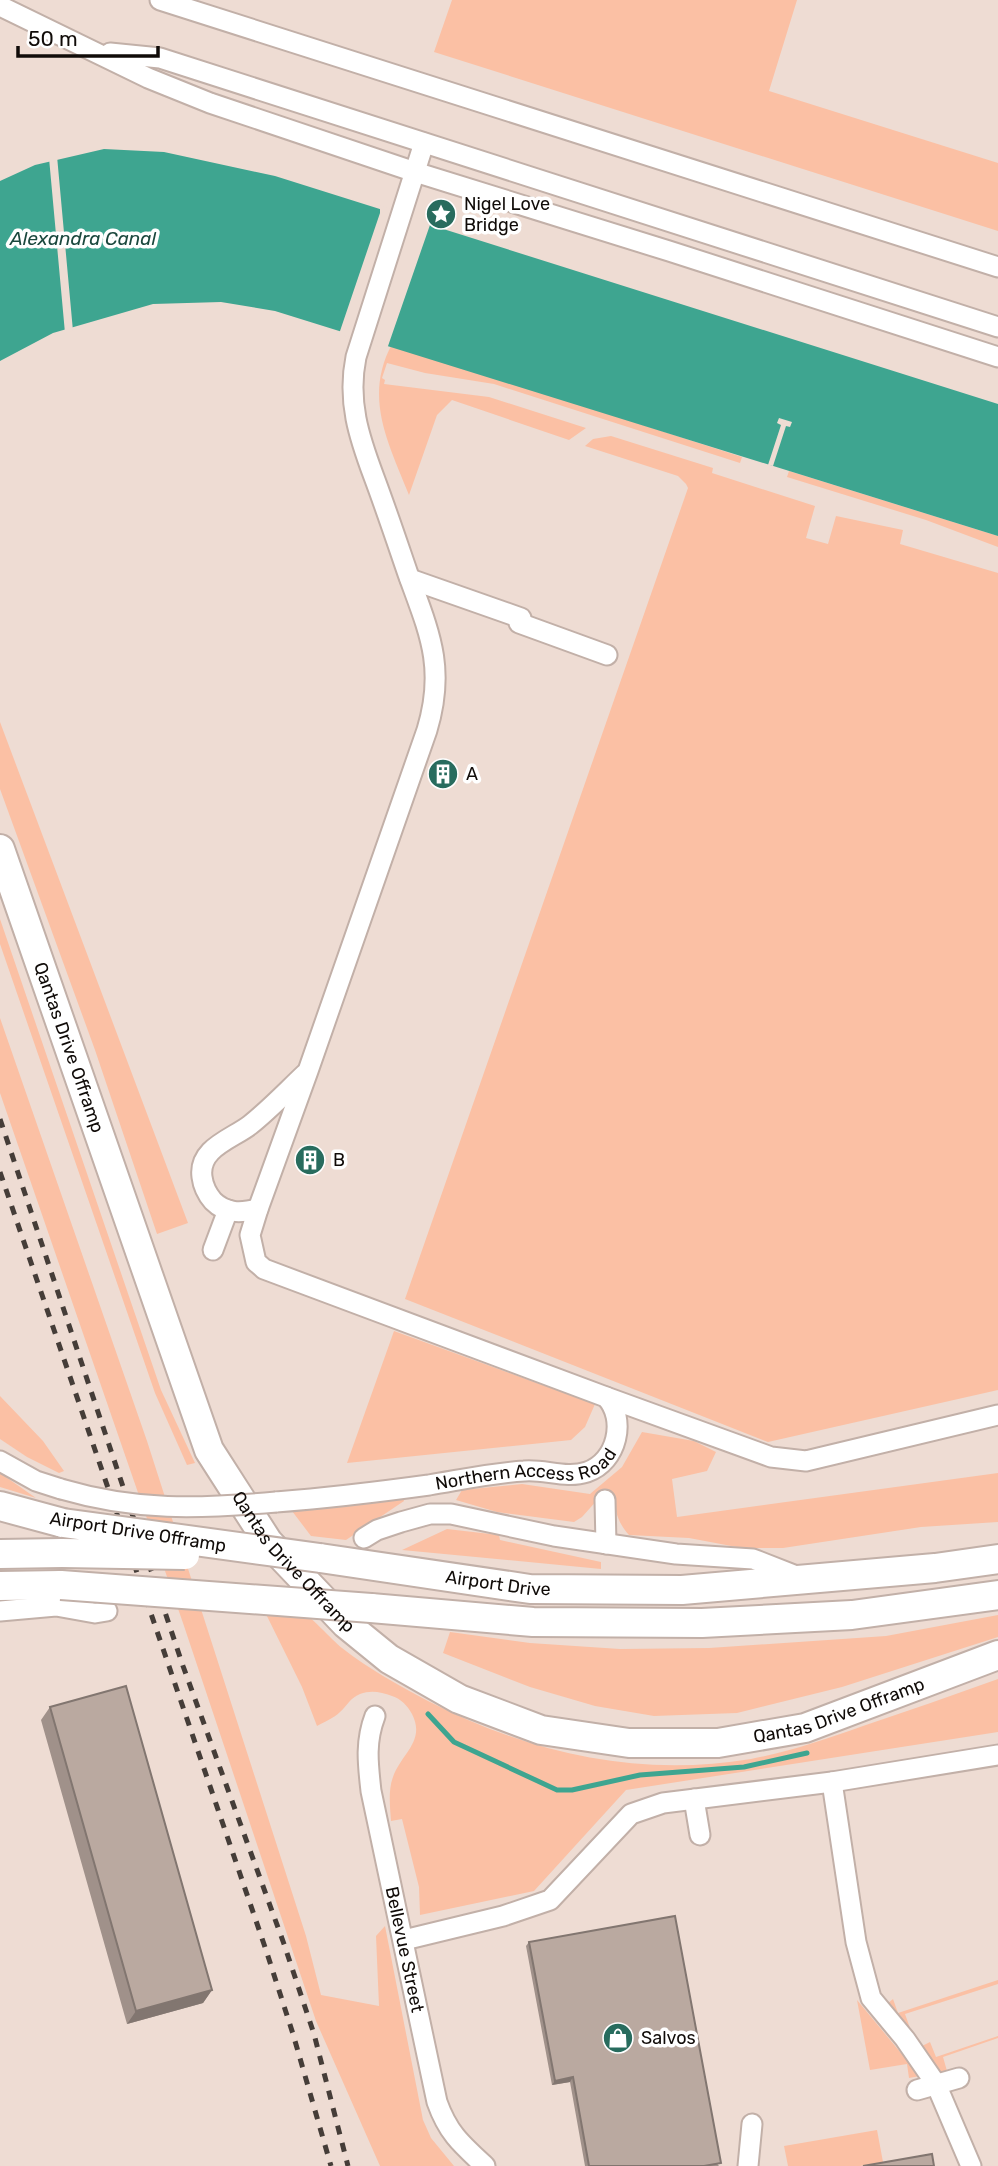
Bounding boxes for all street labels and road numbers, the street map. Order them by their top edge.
street label: Qantas Drive Offramp [29,959,109,1136]
street label: Northern Access Road [433,1444,621,1495]
street label: Qantas Drive Offramp [227,1487,359,1638]
street label: Airport Drive Offramp [48,1507,228,1557]
street label: Airport Drive [444,1566,551,1600]
street label: Qantas Drive Offramp [752,1673,928,1748]
street label: Bellevue Street [381,1885,429,2014]

